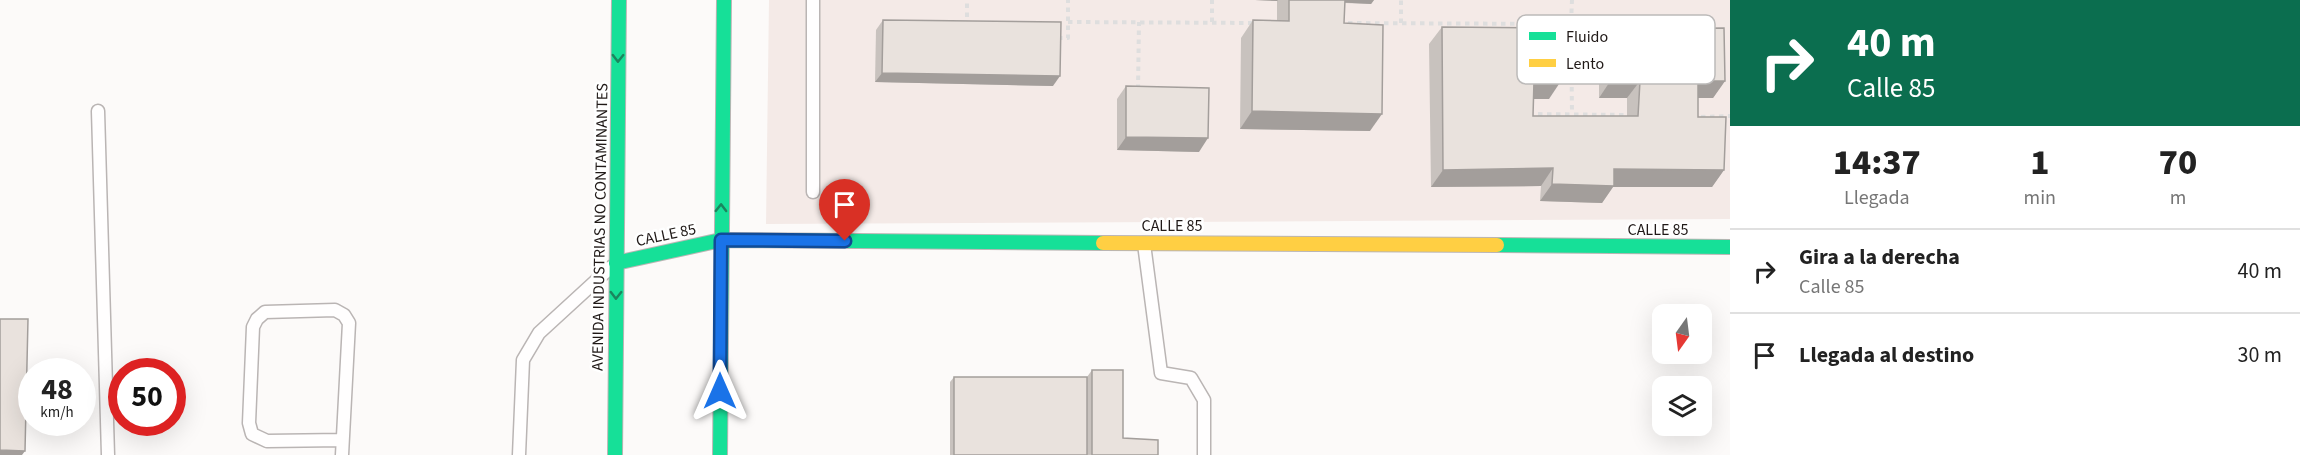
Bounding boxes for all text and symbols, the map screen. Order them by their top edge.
text: 40 m [1847,13,1936,73]
legend [1517,15,1715,84]
icon: right [1748,24,1826,102]
text: Fluido [1566,26,1608,48]
text: Lento [1566,53,1604,75]
one-way arrow [612,54,624,63]
text: Calle 85 [1847,69,1935,108]
street label: AVENIDA INDUSTRIAS NO CONTAMINANTES [586,83,614,371]
text: 14:37 [1833,137,1921,188]
text: 1 [2030,137,2049,188]
text: 70 [2159,137,2197,188]
pin [819,179,870,241]
text: Llegada [1844,184,1910,212]
text: min [2024,184,2056,212]
text: m [2170,184,2186,212]
icon: arrive [828,188,861,221]
one-way arrow [715,203,727,212]
street label: CALLE 85 [1142,215,1202,237]
street label: CALLE 85 [634,218,698,252]
street label: CALLE 85 [1628,219,1688,241]
text: Gira a la derecha [1799,241,1960,273]
icon: right [1748,255,1781,288]
text: 40 m [2237,255,2282,287]
text: Calle 85 [1799,273,1865,301]
one-way arrow [610,291,622,300]
north arrow [1652,304,1712,364]
map controls [1652,304,1712,436]
icon: arrive [1748,339,1781,372]
text: Llegada al destino [1799,339,1974,371]
text: 30 m [2237,339,2282,371]
speed limit sign: 50 [108,358,186,436]
position arrow [688,359,752,423]
text: 48 [41,368,73,411]
button: layers [1652,376,1712,436]
text: km/h [40,402,74,423]

